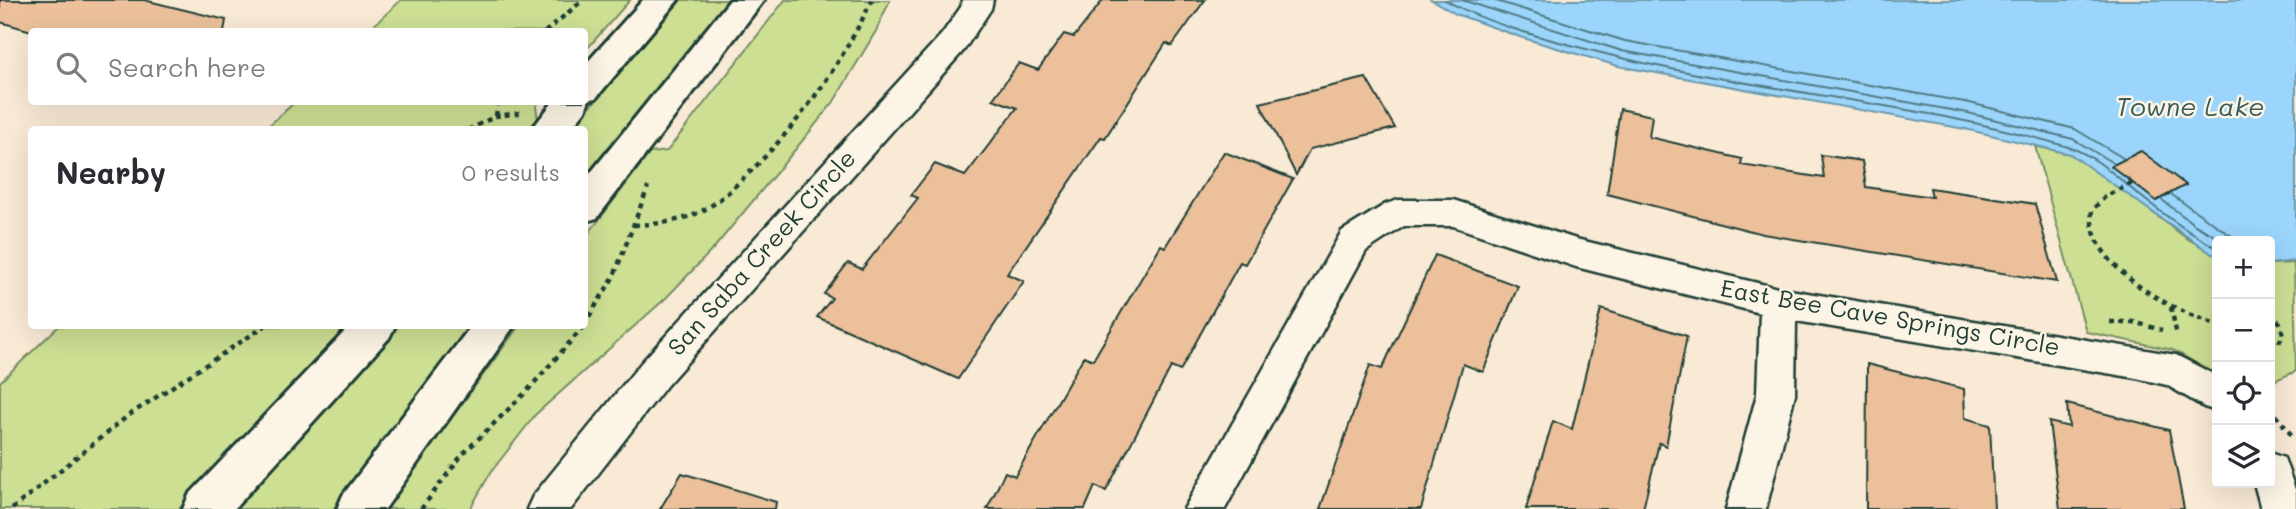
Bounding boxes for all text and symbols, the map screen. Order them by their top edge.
search box [28,28,588,105]
icon: search [52,48,90,86]
text: Search here [108,50,266,84]
water label: Towne Lake [2116,89,2264,123]
street label: San Saba Creek Circle [660,143,862,361]
text: Nearby [56,152,166,192]
text: 0 results [462,157,560,187]
map controls [2212,236,2275,488]
button: + [2212,236,2275,299]
street label: East Bee Cave Springs Circle [1718,271,2062,362]
button: − [2212,299,2275,362]
button: locate [2212,362,2275,425]
button: layers [2212,425,2275,488]

